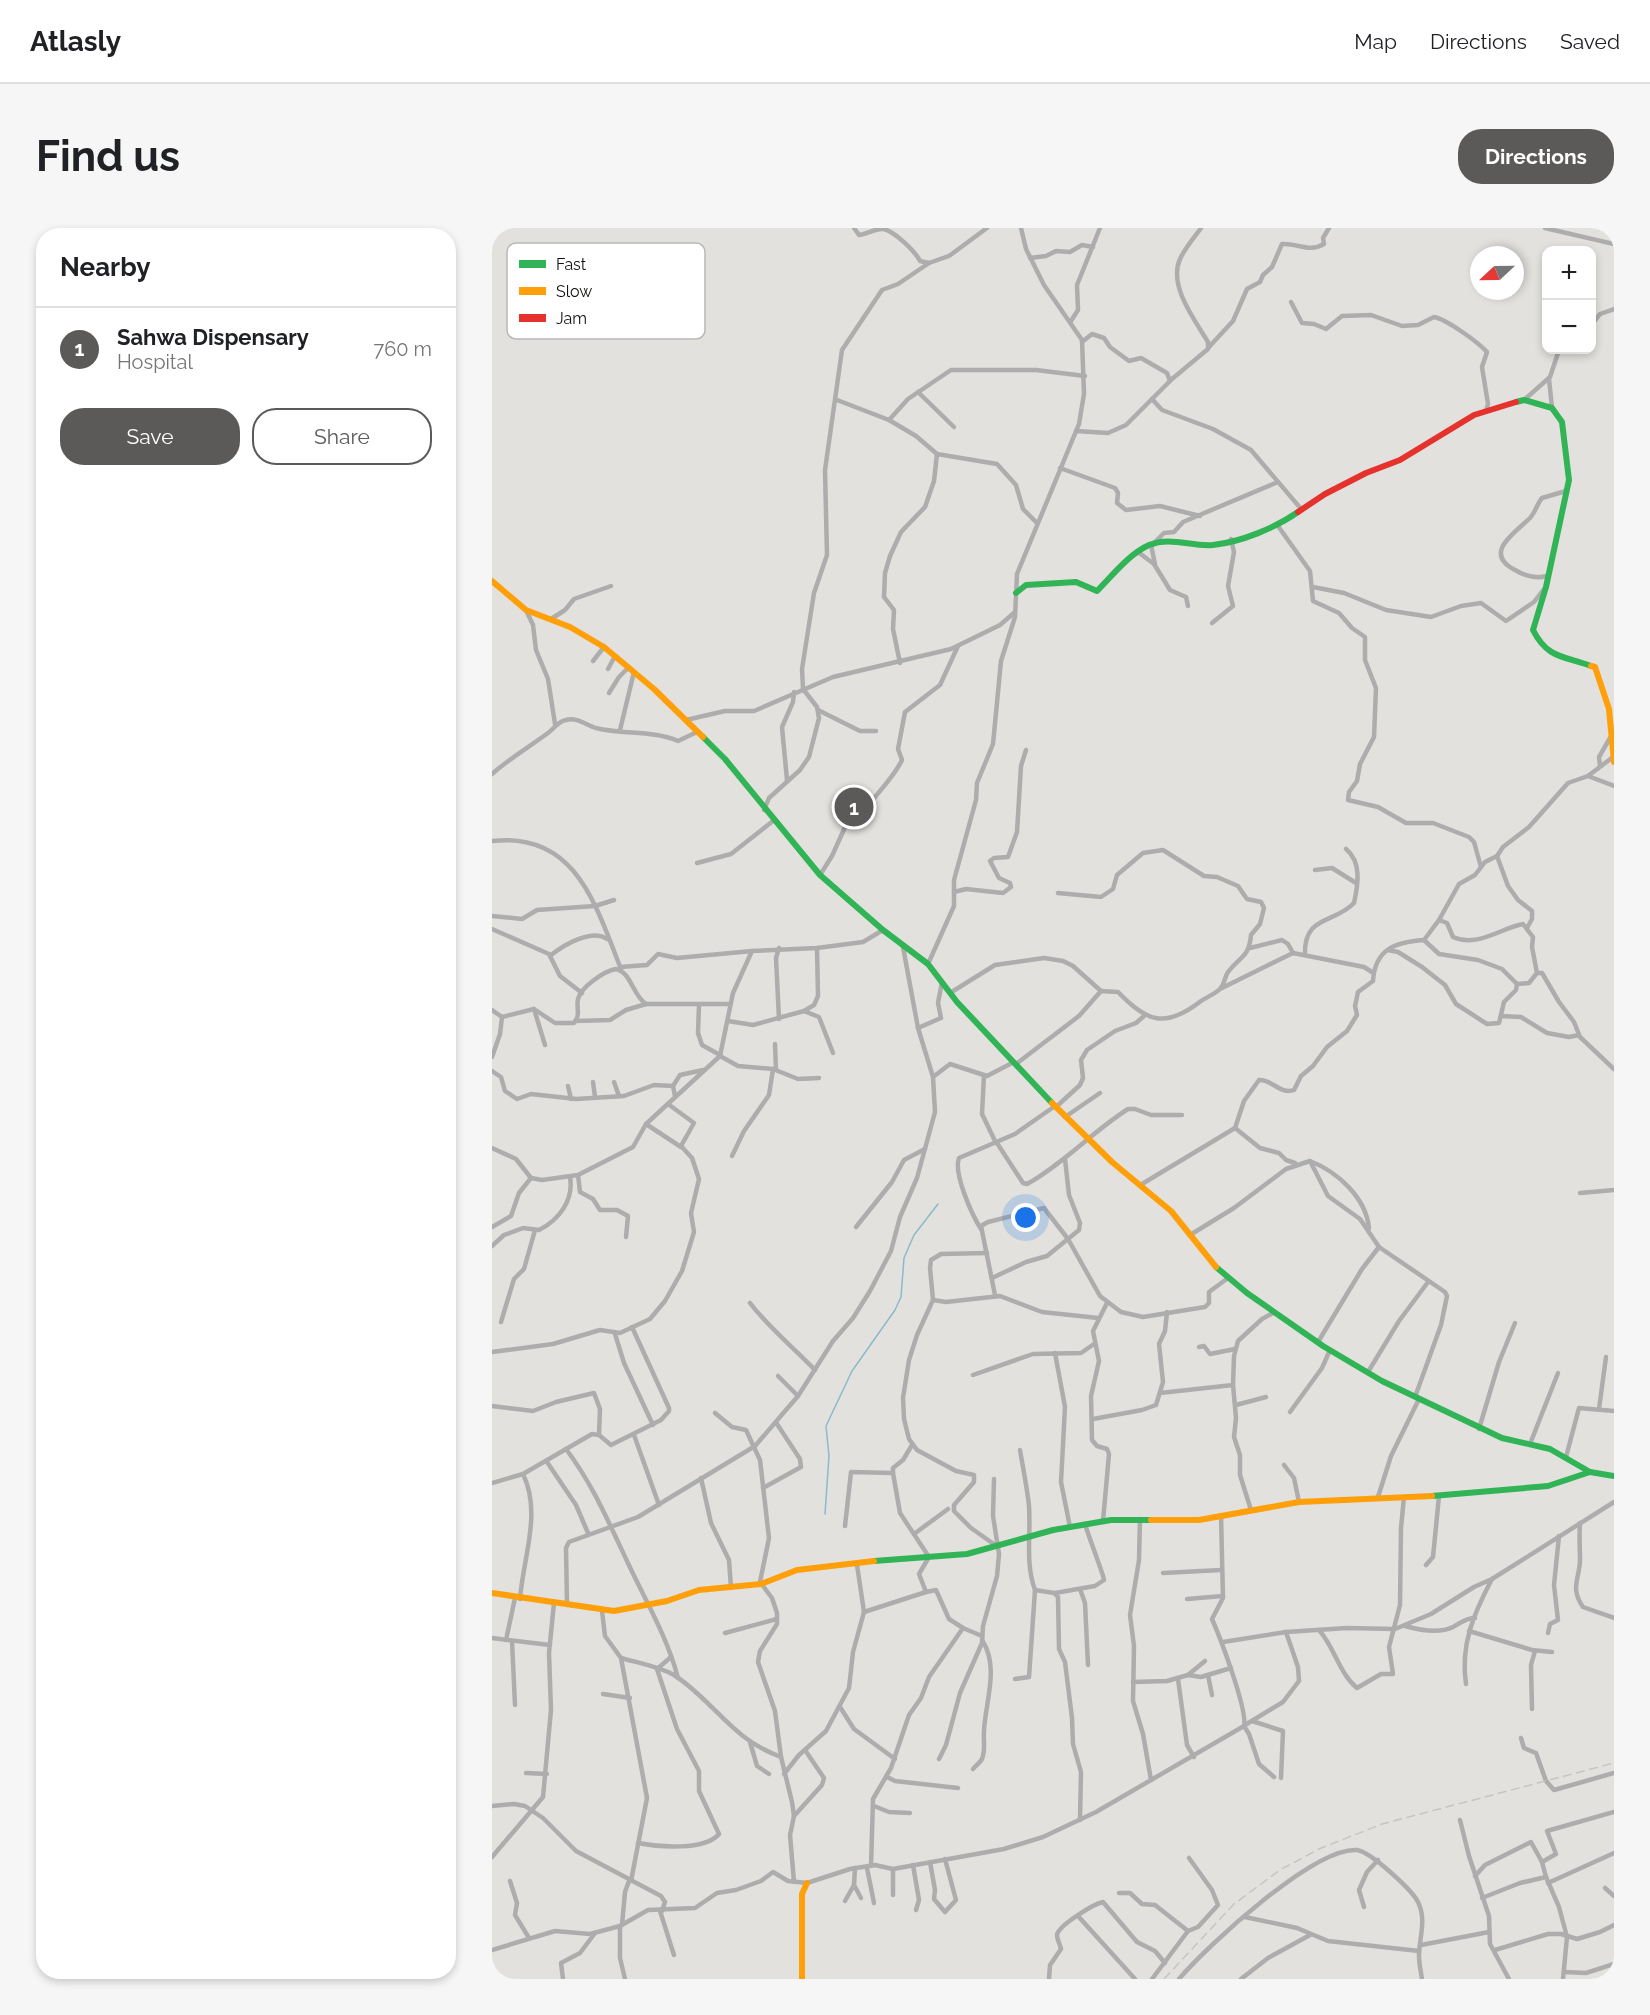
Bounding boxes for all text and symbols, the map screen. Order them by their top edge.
text: Atlasly [30,25,121,58]
text: Map [1354,29,1397,54]
text: Directions [1430,29,1527,54]
text: Saved [1560,29,1620,54]
button: Directions [1458,129,1614,184]
text: Find us [36,132,180,181]
legend [507,243,705,339]
north arrow [1470,246,1524,300]
map controls [1542,246,1596,354]
button: + [1542,246,1596,300]
text: Nearby [60,252,150,282]
text: Fast [556,255,587,274]
text: Slow [556,282,592,301]
button: − [1542,300,1596,354]
text: Jam [556,309,587,328]
text: Sahwa Dispensary [117,324,309,350]
text: 1 [75,337,84,361]
text: 760 m [374,337,432,361]
text: Hospital [117,350,193,374]
button: Save [60,408,240,465]
button: Share [252,408,432,465]
pin: 1 [834,784,874,830]
your location [1011,1203,1040,1232]

